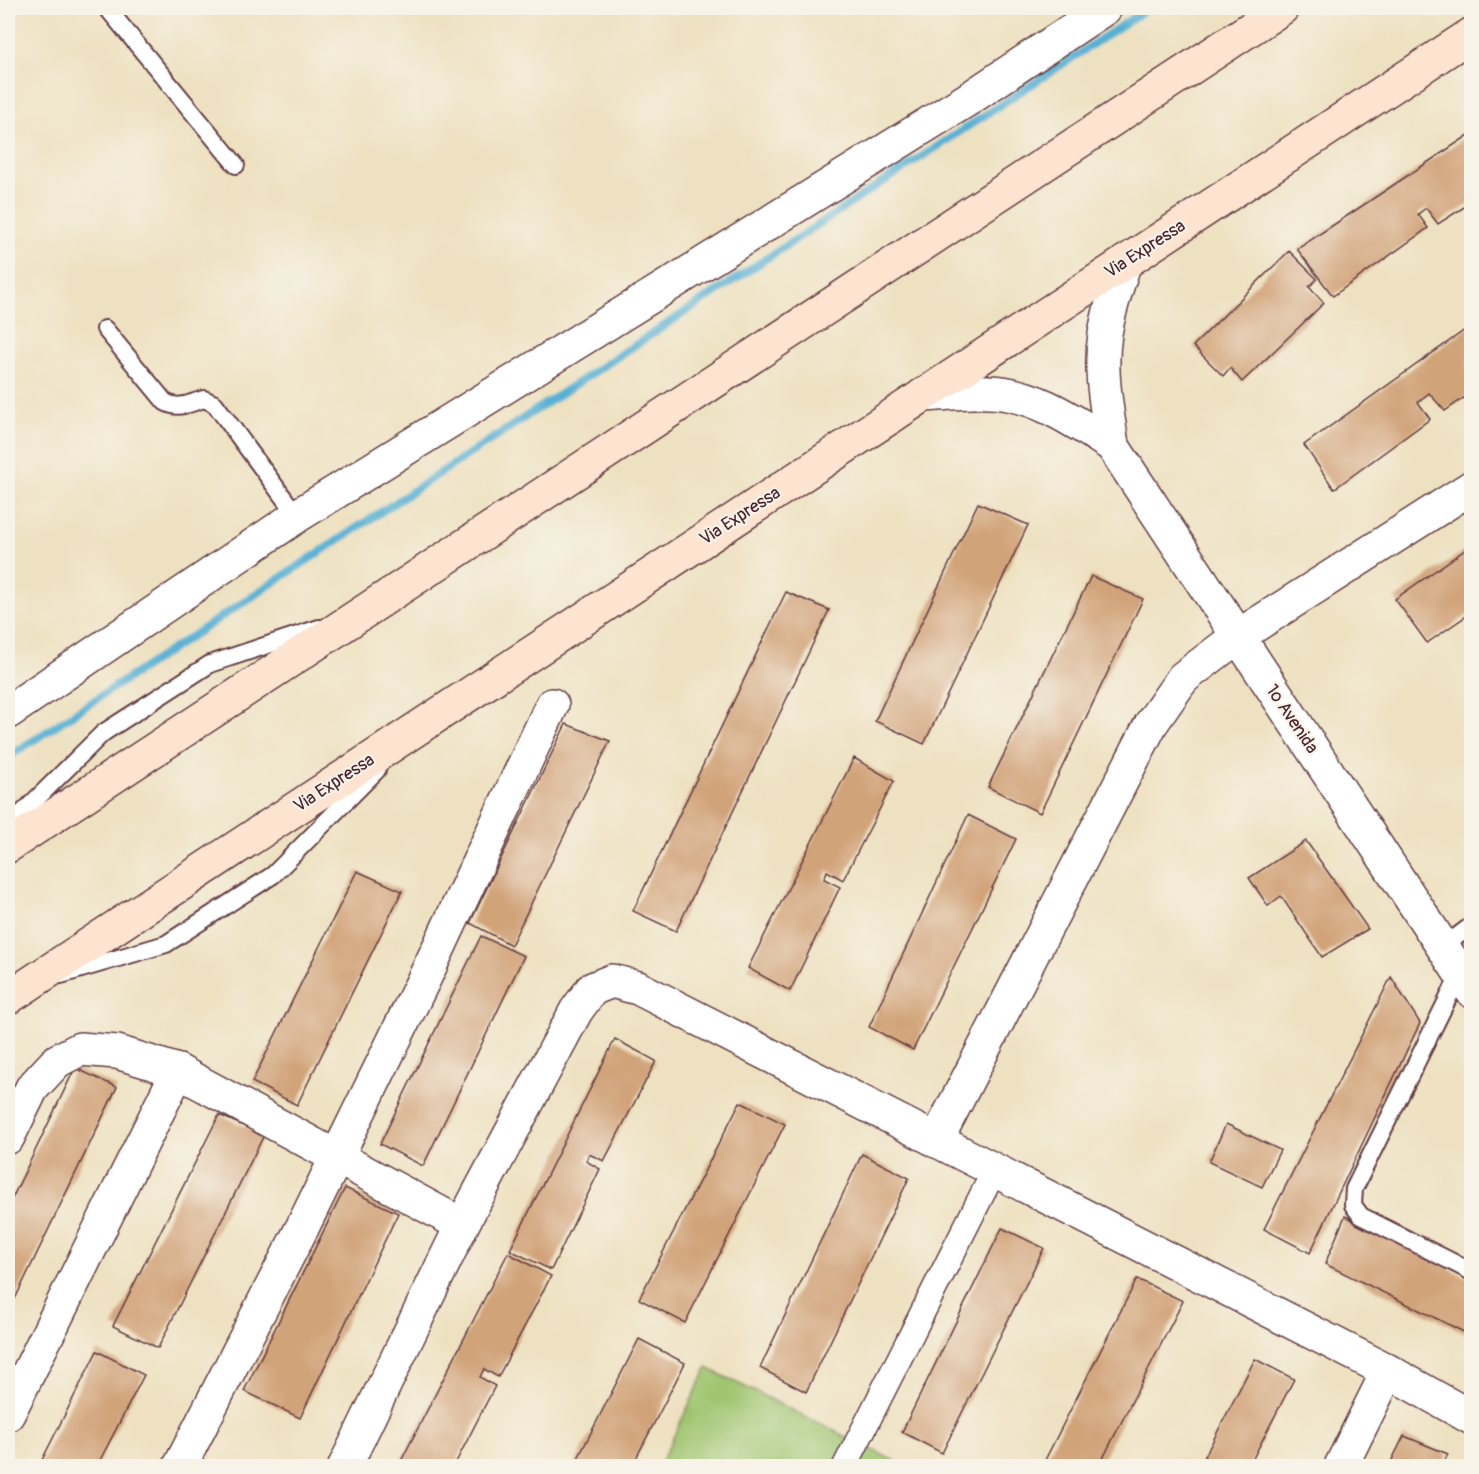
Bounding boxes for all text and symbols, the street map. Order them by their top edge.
street label: Via Expressa [1100,214,1190,284]
street label: Via Expressa [695,481,785,551]
street label: 1º Avenida [1261,680,1323,758]
street label: Via Expressa [289,748,379,818]

